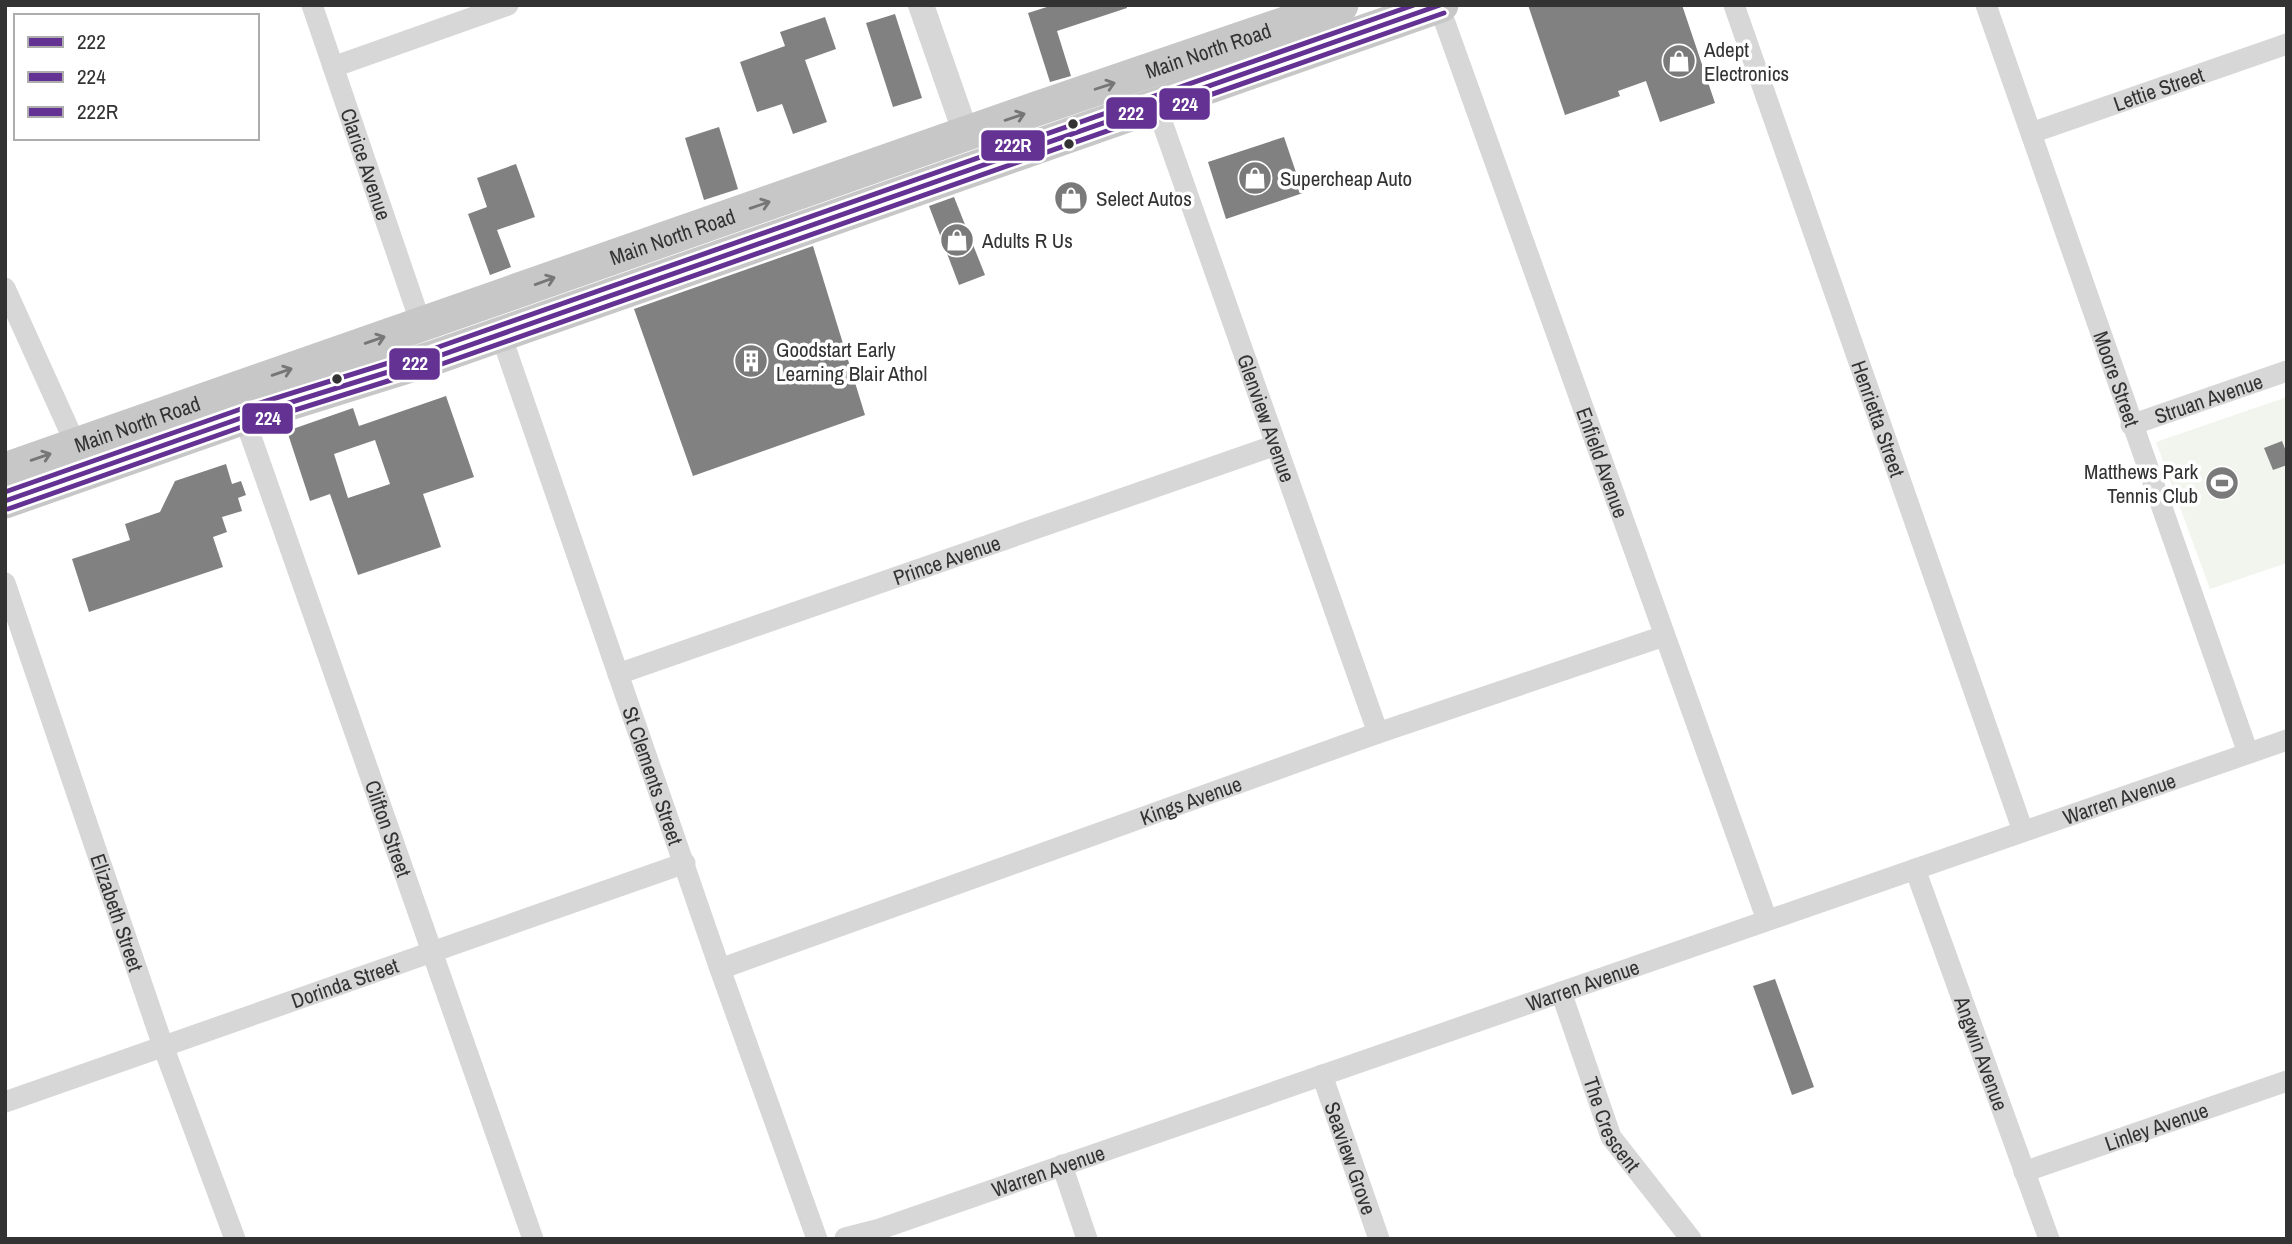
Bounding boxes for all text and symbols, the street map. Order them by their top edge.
legend [14,14,259,140]
street label: Main North Road [1141,15,1275,85]
text: 222 [77,27,106,56]
place label: Adept Electronics [1703,35,1789,88]
shop icon: Adept Electronics [1660,42,1698,80]
street label: Lettie Street [2109,59,2208,118]
text: 224 [77,62,106,91]
one-way arrow [1093,79,1115,91]
line badge: 224 [1158,87,1211,121]
text: 224 [1172,91,1198,117]
line badge: 222 [1105,96,1158,130]
text: 222R [77,97,118,126]
text: 222 [1118,100,1144,126]
street label: Clarice Avenue [334,104,399,224]
one-way arrow [1003,109,1025,122]
unlabelled marker [1066,117,1080,131]
line badge: 222R [980,129,1046,162]
text: 222R [994,132,1032,158]
unlabelled marker [1062,137,1076,151]
shop icon: Supercheap Auto [1236,159,1274,197]
place label: Supercheap Auto [1280,164,1412,193]
shop icon: Select Autos [1052,179,1090,217]
place label: Select Autos [1096,184,1192,213]
one-way arrow [748,198,770,211]
street label: Main North Road [606,201,739,272]
shop icon: Adults R Us [938,221,976,259]
place label: Adults R Us [981,226,1073,255]
one-way arrow [534,274,556,287]
street label: Moore Street [2087,327,2147,431]
one-way arrow [364,333,386,345]
place label: Goodstart Early Learning Blair Athol [776,335,927,388]
building icon: Goodstart Early Learning Blair Athol [732,342,770,380]
line badge: 222 [388,347,441,381]
text: 222 [402,350,428,376]
street label: Glenview Avenue [1231,350,1303,486]
street label: Henrietta Street [1845,356,1912,481]
one-way arrow [270,365,292,378]
street label: Struan Avenue [2150,366,2267,430]
unlabelled marker [330,372,344,386]
street label: Main North Road [70,388,204,459]
line badge: 224 [241,402,294,435]
street label: Enfield Avenue [1570,403,1636,522]
text: 224 [255,405,281,431]
one-way arrow [29,450,51,462]
place label: Matthews Park Tennis Club [2084,457,2198,510]
sports icon: Matthews Park Tennis Club [2203,464,2241,502]
street label: Prince Avenue [889,528,1004,592]
street label: St Clements Street [616,702,691,849]
street label: Warren Avenue [2059,765,2180,831]
street label: Kings Avenue [1136,769,1245,832]
street label: Clifton Street [358,776,419,881]
street label: Elizabeth Street [84,850,151,975]
street label: Dorinda Street [287,950,402,1015]
street label: Warren Avenue [1522,952,1643,1018]
street label: Angwin Avenue [1947,991,2016,1114]
street label: The Crescent [1577,1073,1647,1178]
street label: Linley Avenue [2101,1095,2212,1158]
street label: Seaview Grove [1318,1098,1384,1219]
street label: Warren Avenue [988,1138,1108,1204]

